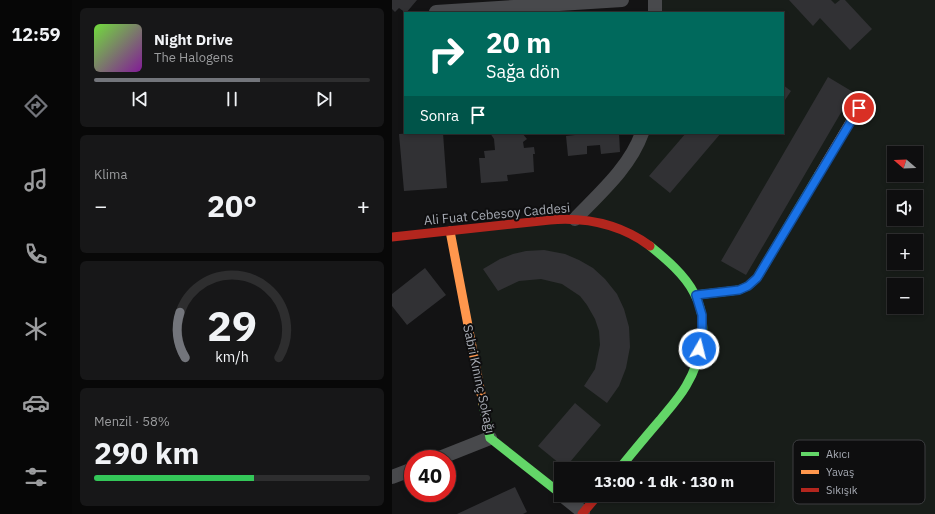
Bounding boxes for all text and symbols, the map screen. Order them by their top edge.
text: 12:59 [11,23,61,46]
text: 20 m [486,24,551,61]
icon: right [420,28,472,80]
text: Night Drive [154,30,233,49]
text: The Halogens [154,49,234,66]
text: Sağa dön [486,60,560,83]
icon: previous [129,88,151,110]
icon: pause [221,88,243,110]
icon: next [313,88,335,110]
pin [842,91,876,125]
icon: directions [22,92,50,120]
icon: arrive [848,97,870,119]
icon: arrive [467,104,489,126]
text: Sonra [420,106,459,125]
north arrow [887,146,923,182]
map controls [887,146,923,314]
icon: music [22,166,50,194]
text: Klima [94,166,127,183]
text: 20° [207,186,257,225]
button: sound [887,190,923,226]
text: − [94,191,107,220]
text: + [357,191,370,220]
street label: Ali Fuat Cebesoy Caddesi [423,199,571,229]
button: + [887,234,923,270]
icon: phone [22,240,50,268]
button: − [887,278,923,314]
text: 29 [207,298,257,352]
icon: climate [22,315,50,343]
street label: Sabri Kınınç Sokağı [459,323,499,435]
position arrow [678,328,720,370]
text: km/h [215,347,249,366]
icon: car [22,389,50,417]
text: Menzil · 58% [94,413,170,430]
text: 290 km [94,433,199,472]
legend [793,440,925,504]
text: Akıcı [826,447,850,461]
speed limit sign: 40 [404,450,456,502]
icon: filters [22,463,50,491]
text: Yavaş [826,465,854,479]
text: 13:00 · 1 dk · 130 m [594,472,734,491]
text: Sıkışık [826,483,858,497]

